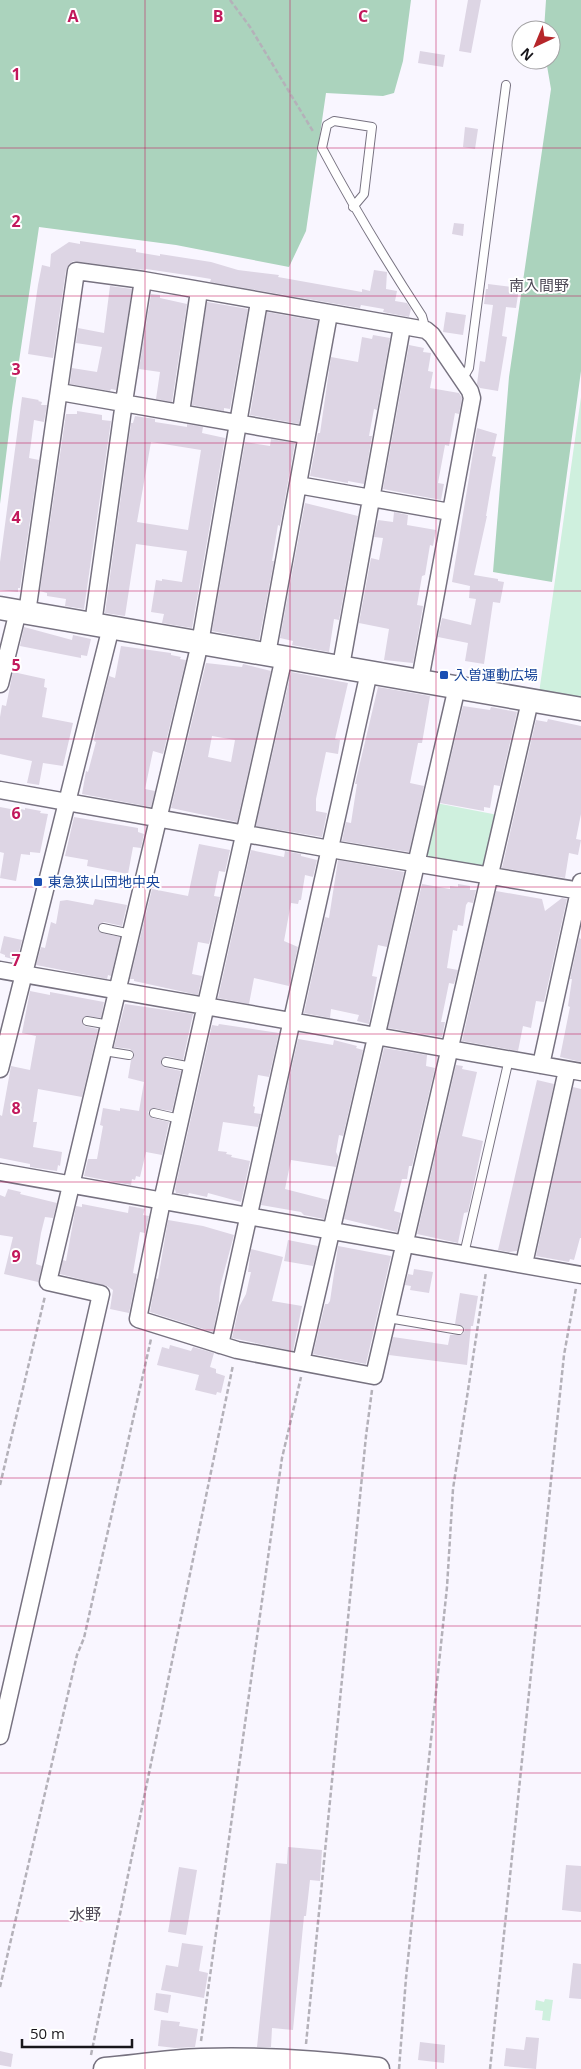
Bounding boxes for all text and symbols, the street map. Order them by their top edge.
text: A [67,5,79,27]
text: B [213,5,223,27]
text: C [358,5,368,27]
north arrow [511,20,561,70]
text: N [516,44,537,66]
text: 1 [11,63,21,85]
text: 2 [11,210,21,232]
district label: 南入間野 [509,275,569,295]
text: 3 [11,358,21,380]
text: 4 [11,506,21,528]
text: 5 [11,654,21,676]
place label: 入曽運動広場 [454,665,538,684]
marker: 入曽運動広場 [438,669,450,681]
text: 6 [11,802,21,824]
place label: 東急狭山団地中央 [48,872,160,891]
marker: 東急狭山団地中央 [32,876,44,888]
text: 7 [11,949,21,971]
text: 8 [11,1097,21,1119]
text: 9 [11,1245,21,1267]
district label: 水野 [69,1903,101,1925]
scale bar [22,2016,132,2048]
text: 50 m [30,2023,65,2043]

